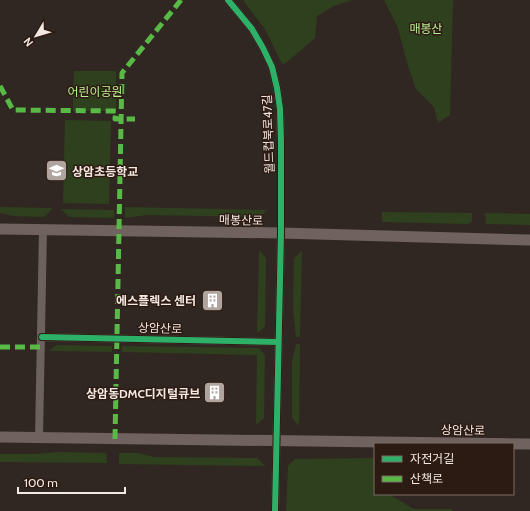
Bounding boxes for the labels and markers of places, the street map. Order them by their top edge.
school or university icon: 상암초등학교 [44,158,70,184]
place label: 상암초등학교 [72,164,138,179]
building icon: 에스플렉스 센터 [199,287,225,313]
place label: 에스플렉스 센터 [116,293,196,308]
building icon: 상암동DMC디지털큐브 [202,380,228,406]
place label: 상암동DMC디지털큐브 [86,386,200,401]

